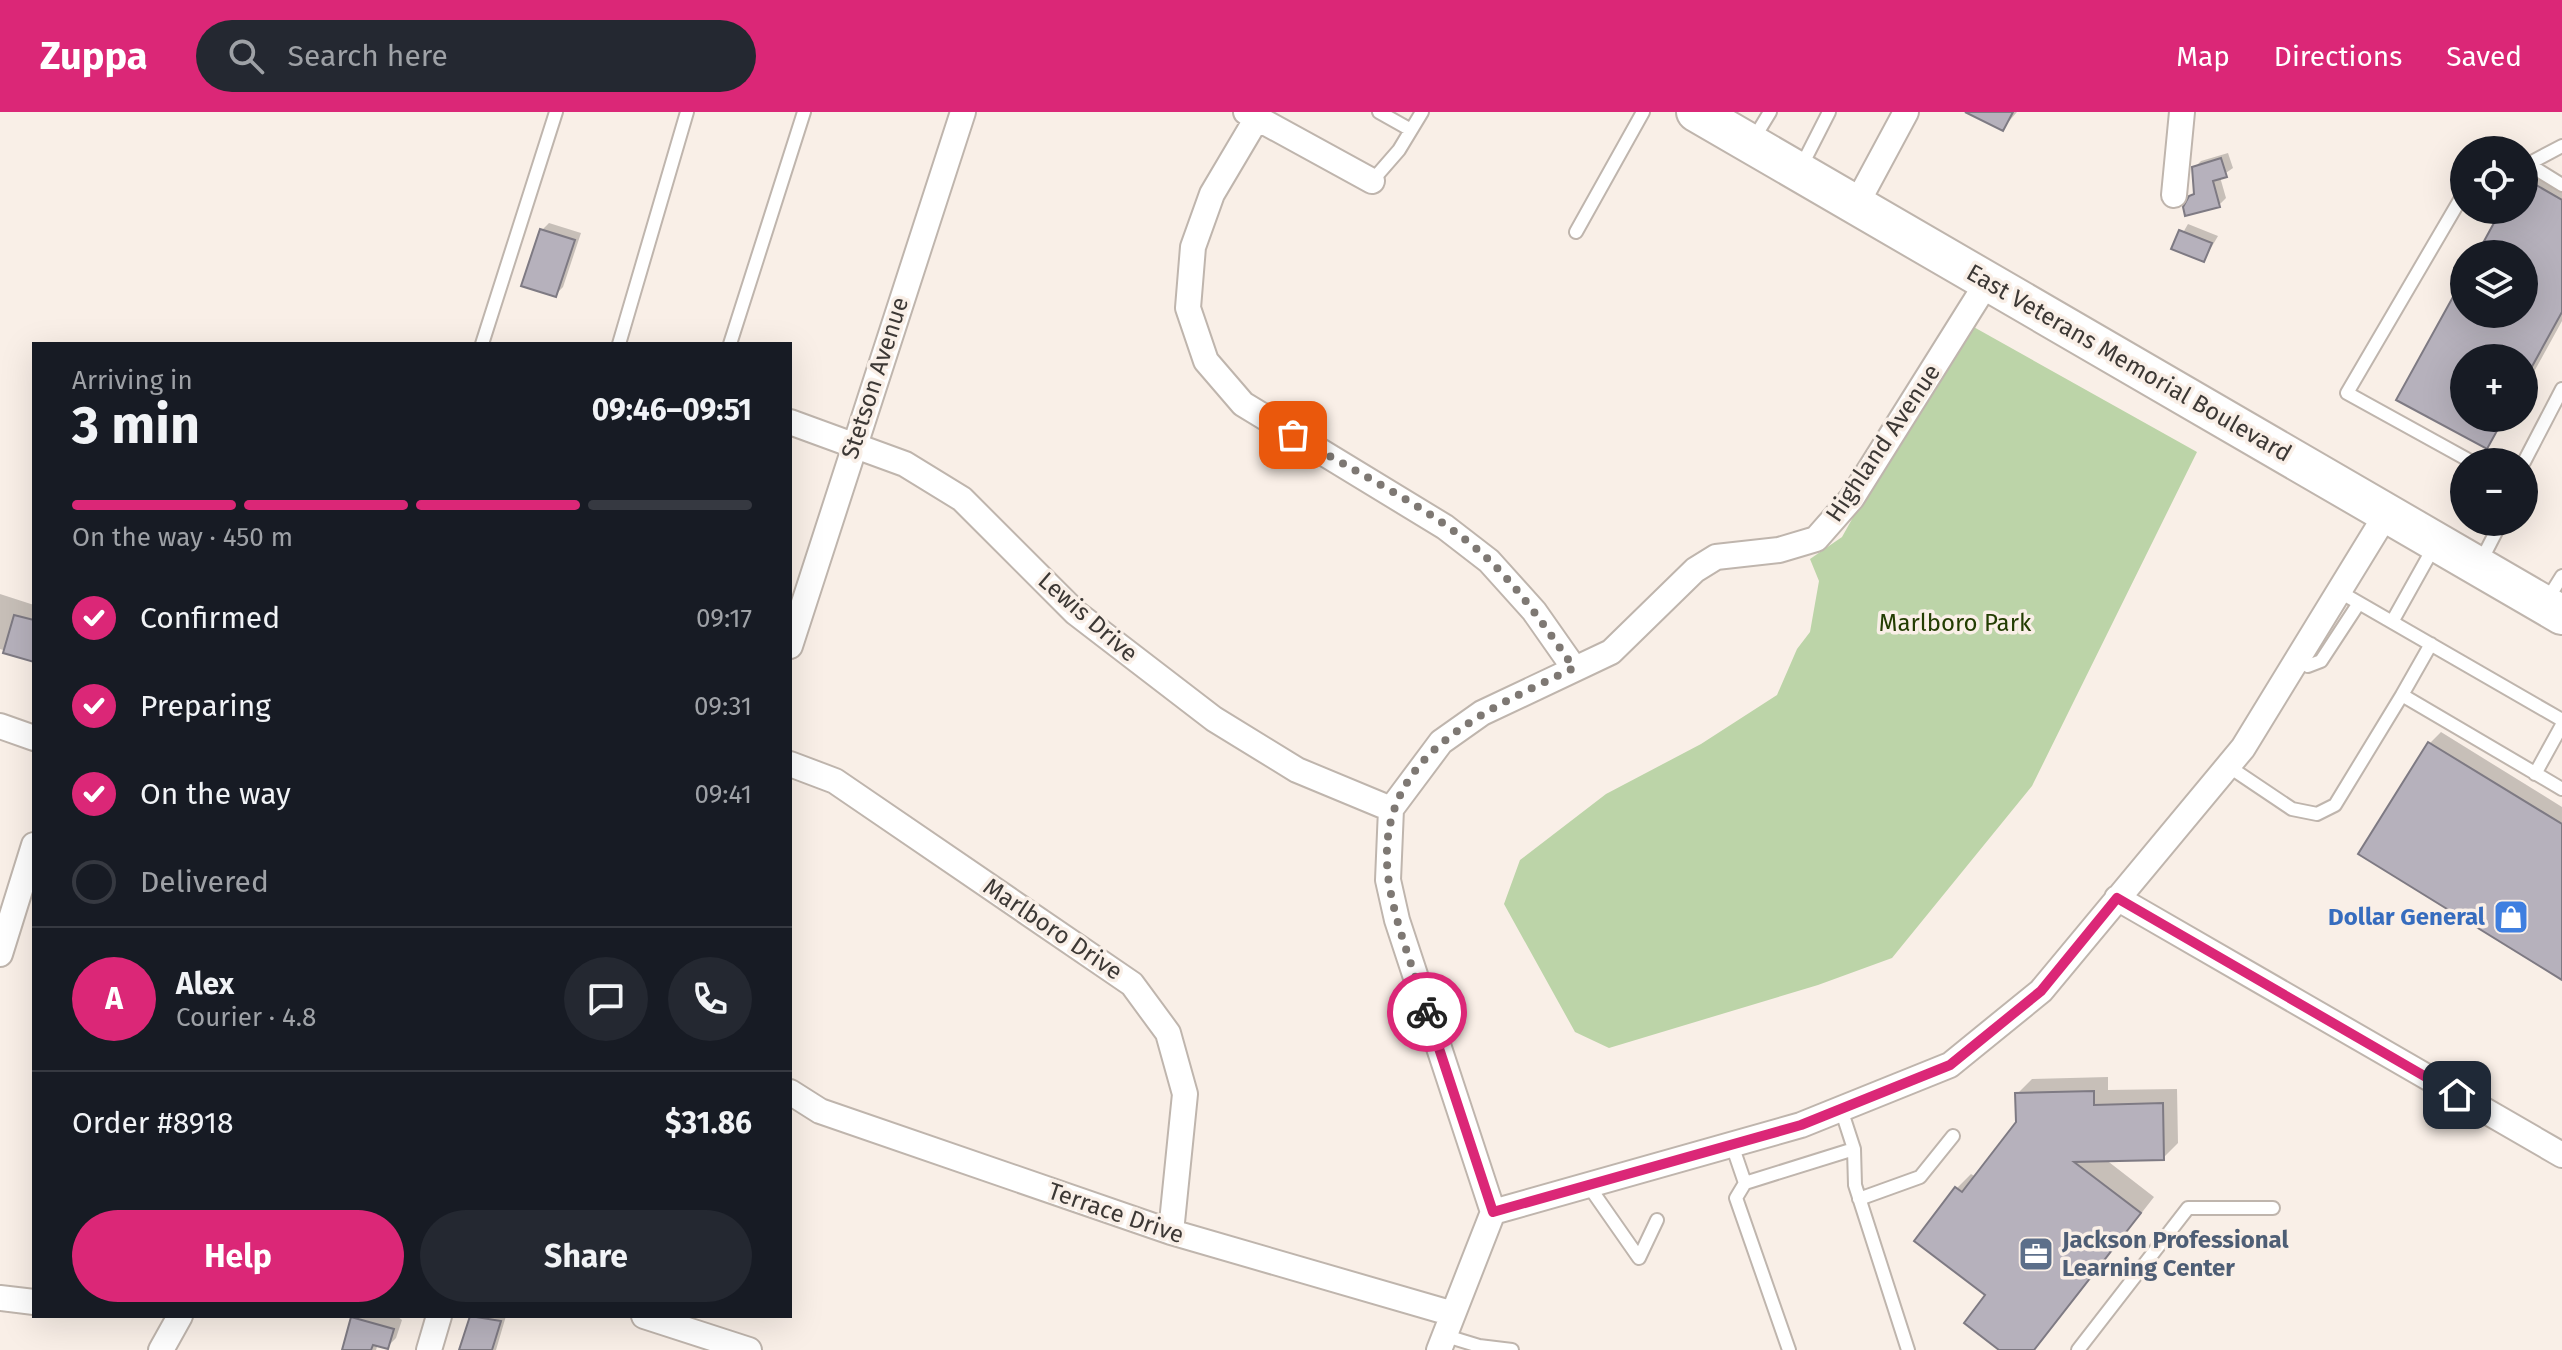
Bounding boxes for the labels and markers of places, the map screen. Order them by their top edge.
pin [1259,401,1327,469]
shop icon: Dollar General [2492,898,2530,936]
place label: Dollar General [2328,903,2486,931]
pin [2423,1061,2491,1129]
place label: Jackson Professional Learning Center [2061,1226,2289,1282]
office icon: Jackson Professional Learning Center [2017,1235,2055,1273]

